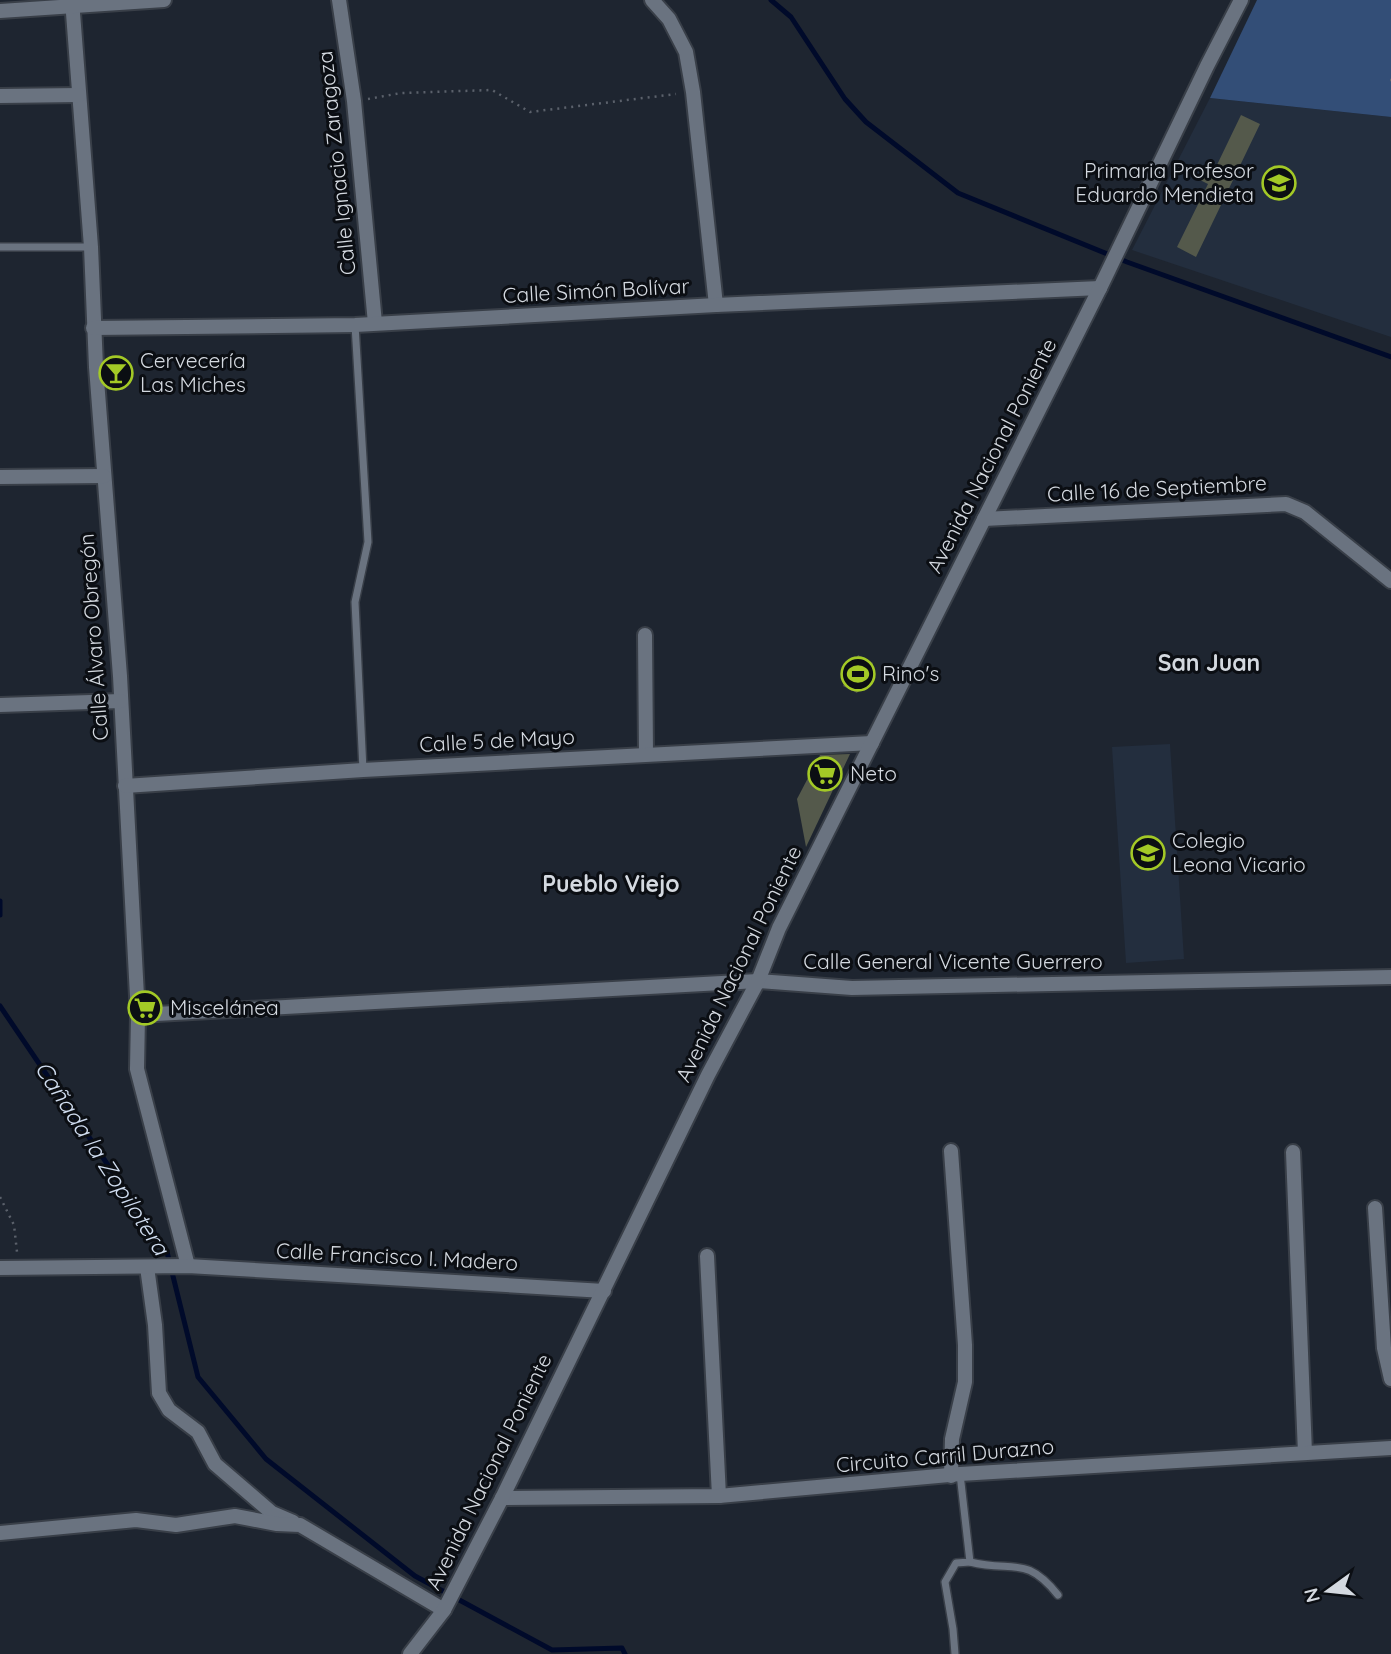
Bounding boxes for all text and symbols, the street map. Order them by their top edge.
street label: Calle Ignacio Zaragoza [311,50,361,276]
place label: Primaria Profesor Eduardo Mendieta [1075,157,1254,207]
school or university icon: Primaria Profesor Eduardo Mendieta [1260,164,1298,202]
street label: Calle Simón Bolívar [502,272,690,308]
street label: Avenida Nacional Poniente [921,334,1062,577]
place label: Cervecería Las Miches [140,347,246,397]
bar icon: Cervecería Las Miches [97,354,135,392]
street label: Calle 16 de Septiembre [1046,469,1267,507]
street label: Calle Álvaro Obregón [73,533,113,741]
district label: San Juan [1158,648,1260,677]
sports icon: Rino's [839,655,877,693]
place label: Rino's [882,660,939,686]
street label: Calle 5 de Mayo [419,723,575,757]
supermarket icon: Neto [806,755,844,793]
place label: Neto [850,760,897,786]
place label: Colegio Leona Vicario [1172,827,1306,877]
school or university icon: Colegio Leona Vicario [1129,834,1167,872]
street label: Avenida Nacional Poniente [669,841,807,1086]
district label: Pueblo Viejo [542,869,680,898]
street label: Calle General Vicente Guerrero [803,948,1103,974]
supermarket icon: Miscelánea [126,989,164,1027]
place label: Miscelánea [170,994,279,1020]
water label: Cañada la Zopilotera [29,1055,177,1261]
street label: Calle Francisco I. Madero [275,1237,519,1275]
street label: Avenida Nacional Poniente [419,1349,557,1594]
street label: Circuito Carril Durazno [835,1433,1055,1477]
north arrow [1293,1556,1363,1626]
text: N [1298,1586,1325,1605]

